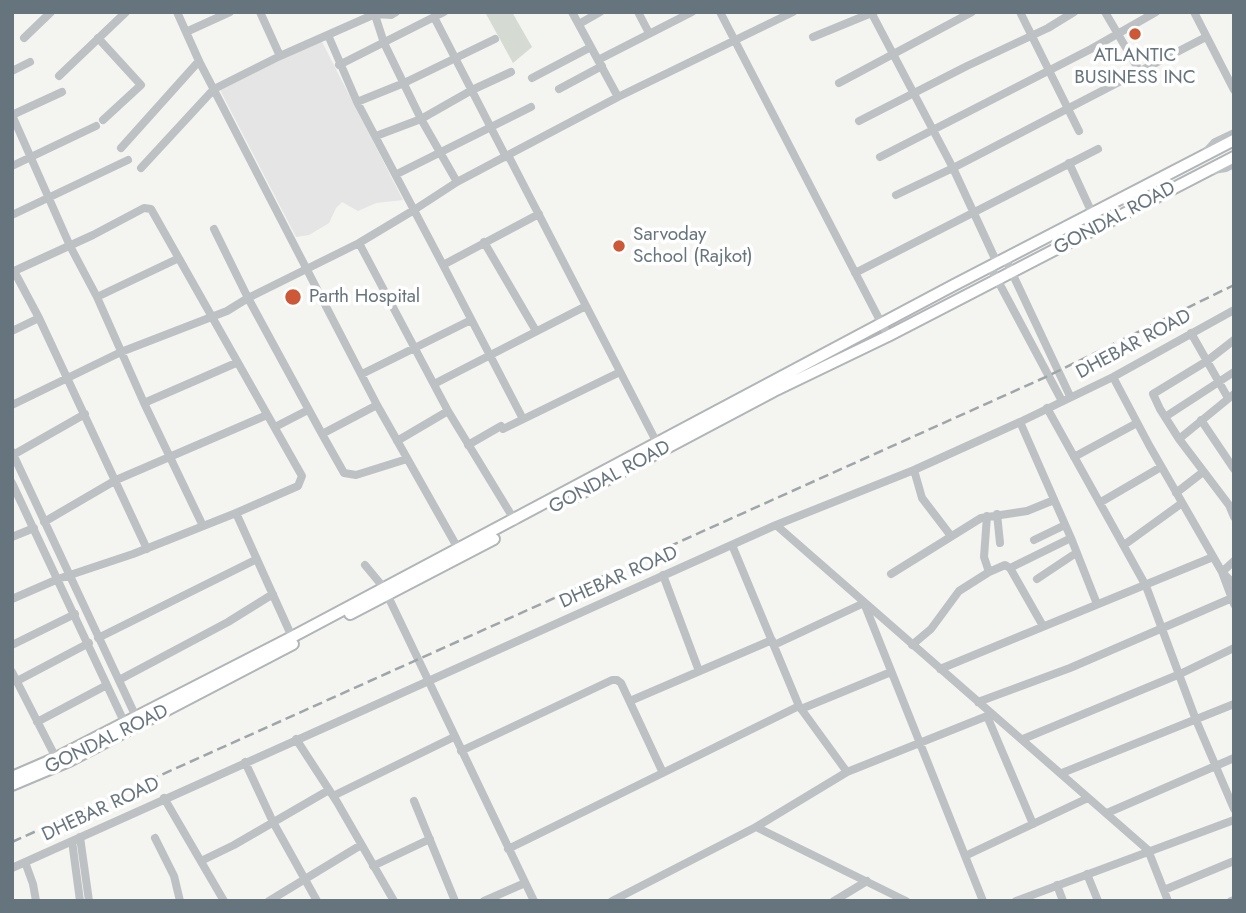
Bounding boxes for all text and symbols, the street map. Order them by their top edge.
marker: ATLANTIC BUSINESS INC [1127,26,1143,42]
place label: ATLANTIC BUSINESS INC [1074,45,1196,89]
street label: GONDAL ROAD [1050,177,1180,261]
place label: Sarvoday School (Rajkot) [633,224,753,268]
marker: Sarvoday School (Rajkot) [611,238,627,254]
place label: Parth Hospital [309,286,420,308]
marker: Parth Hospital [283,287,303,307]
street label: DHEBAR ROAD [1073,305,1195,385]
street label: GONDAL ROAD [545,436,675,520]
street label: DHEBAR ROAD [556,542,682,614]
street label: GONDAL ROAD [42,700,172,780]
street label: DHEBAR ROAD [39,773,163,847]

